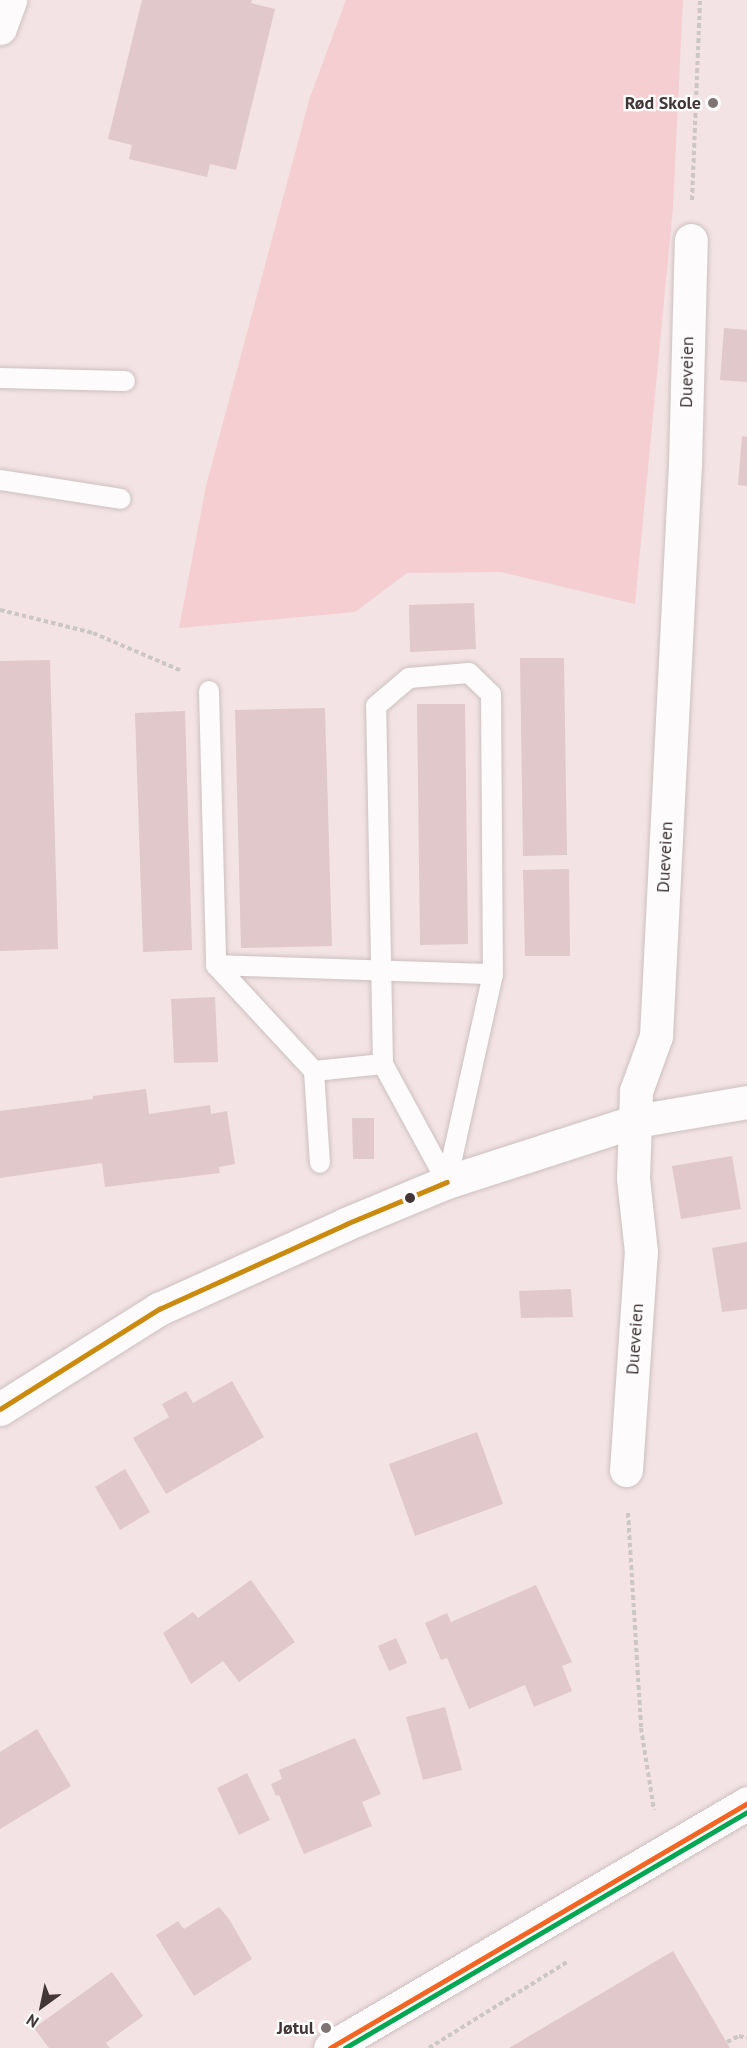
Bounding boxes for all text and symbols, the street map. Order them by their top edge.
place label: Rød Skole [625,92,701,114]
marker: Rød Skole [706,96,720,110]
street label: Dueveien [676,336,698,408]
street label: Dueveien [652,821,678,893]
unlabelled marker [404,1192,416,1204]
street label: Dueveien [622,1303,648,1375]
north arrow [12,1976,72,2036]
text: N [22,2010,42,2032]
place label: Jøtul [277,2017,314,2039]
marker: Jøtul [319,2021,333,2035]

